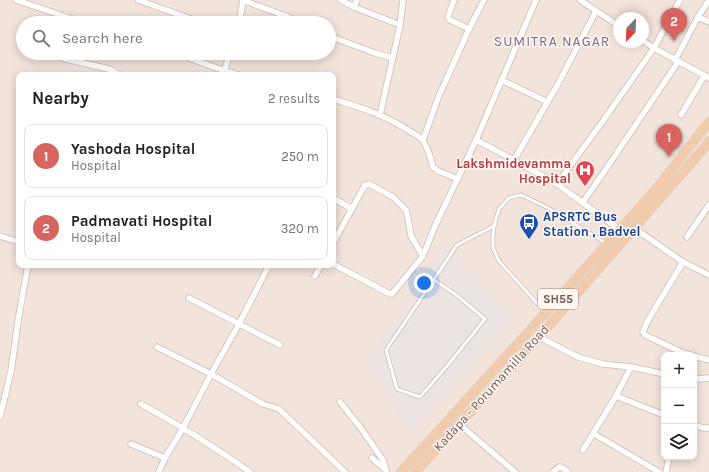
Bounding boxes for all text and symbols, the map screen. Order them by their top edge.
pin: 2 [661,8,687,41]
north arrow [613,12,649,48]
search box [16,16,336,60]
icon: search [30,27,52,49]
text: Search here [62,29,143,47]
district label: SUMITRA NAGAR [494,33,610,50]
text: Nearby [32,88,89,108]
text: 2 results [268,91,320,106]
pin: 1 [656,124,682,157]
text: Yashoda Hospital [71,140,195,158]
text: 1 [44,149,48,164]
text: 250 m [281,149,319,164]
place label: Lakshmidevamma Hospital [456,156,571,186]
text: Hospital [71,158,121,173]
hospital icon: Lakshmidevamma Hospital [574,159,596,187]
place label: APSRTC Bus Station , Badvel [543,209,640,239]
text: Padmavati Hospital [71,212,212,230]
bus stop icon: APSRTC Bus Station , Badvel [518,212,540,240]
text: 2 [42,221,50,236]
text: 320 m [281,221,319,236]
text: Hospital [71,230,121,245]
your location [414,273,434,293]
road number: SH55 [538,289,578,309]
street label: Kadapa - Porumamilla Road [430,322,552,454]
map controls [661,352,697,460]
button: + [661,352,697,388]
button: − [661,388,697,424]
button: layers [661,424,697,460]

